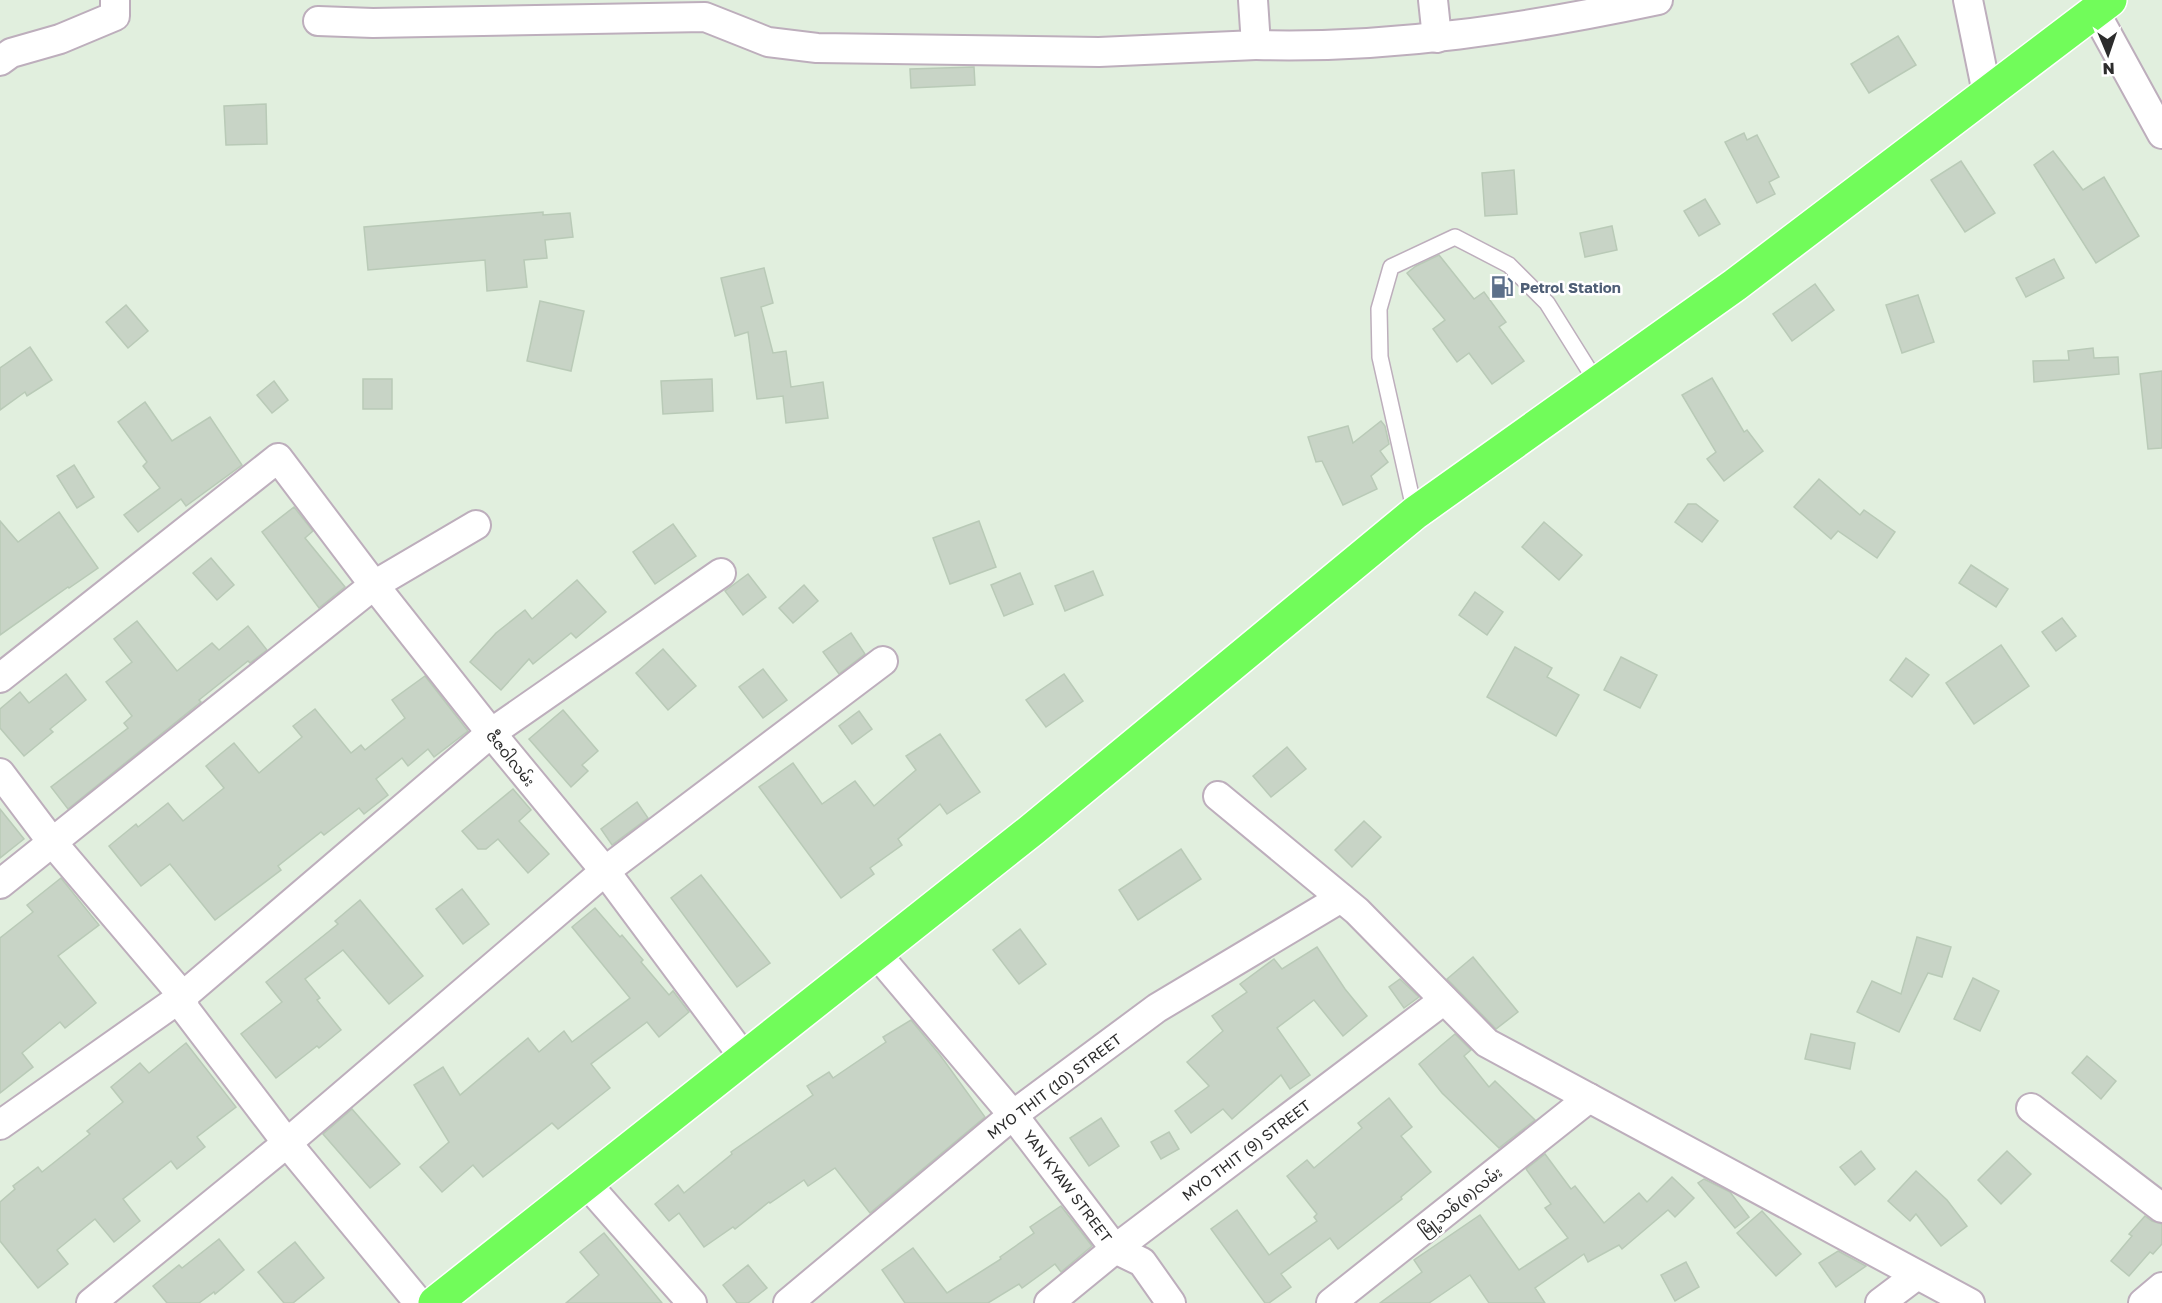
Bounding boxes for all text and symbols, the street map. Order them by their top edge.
north arrow [2078,24,2138,84]
text: N [2102,59,2115,79]
fuel station icon: Petrol Station [1489,274,1515,300]
place label: Petrol Station [1520,278,1621,296]
street label: ဇီဇဝါလမ်း [483,726,539,790]
street label: MYO THIT (10) STREET [983,1030,1125,1142]
street label: MYO THIT (9) STREET [1178,1096,1314,1204]
street label: YAN KYAW STREET [1020,1126,1116,1246]
street label: မြို့သစ်(၈)လမ်း [1415,1163,1508,1242]

